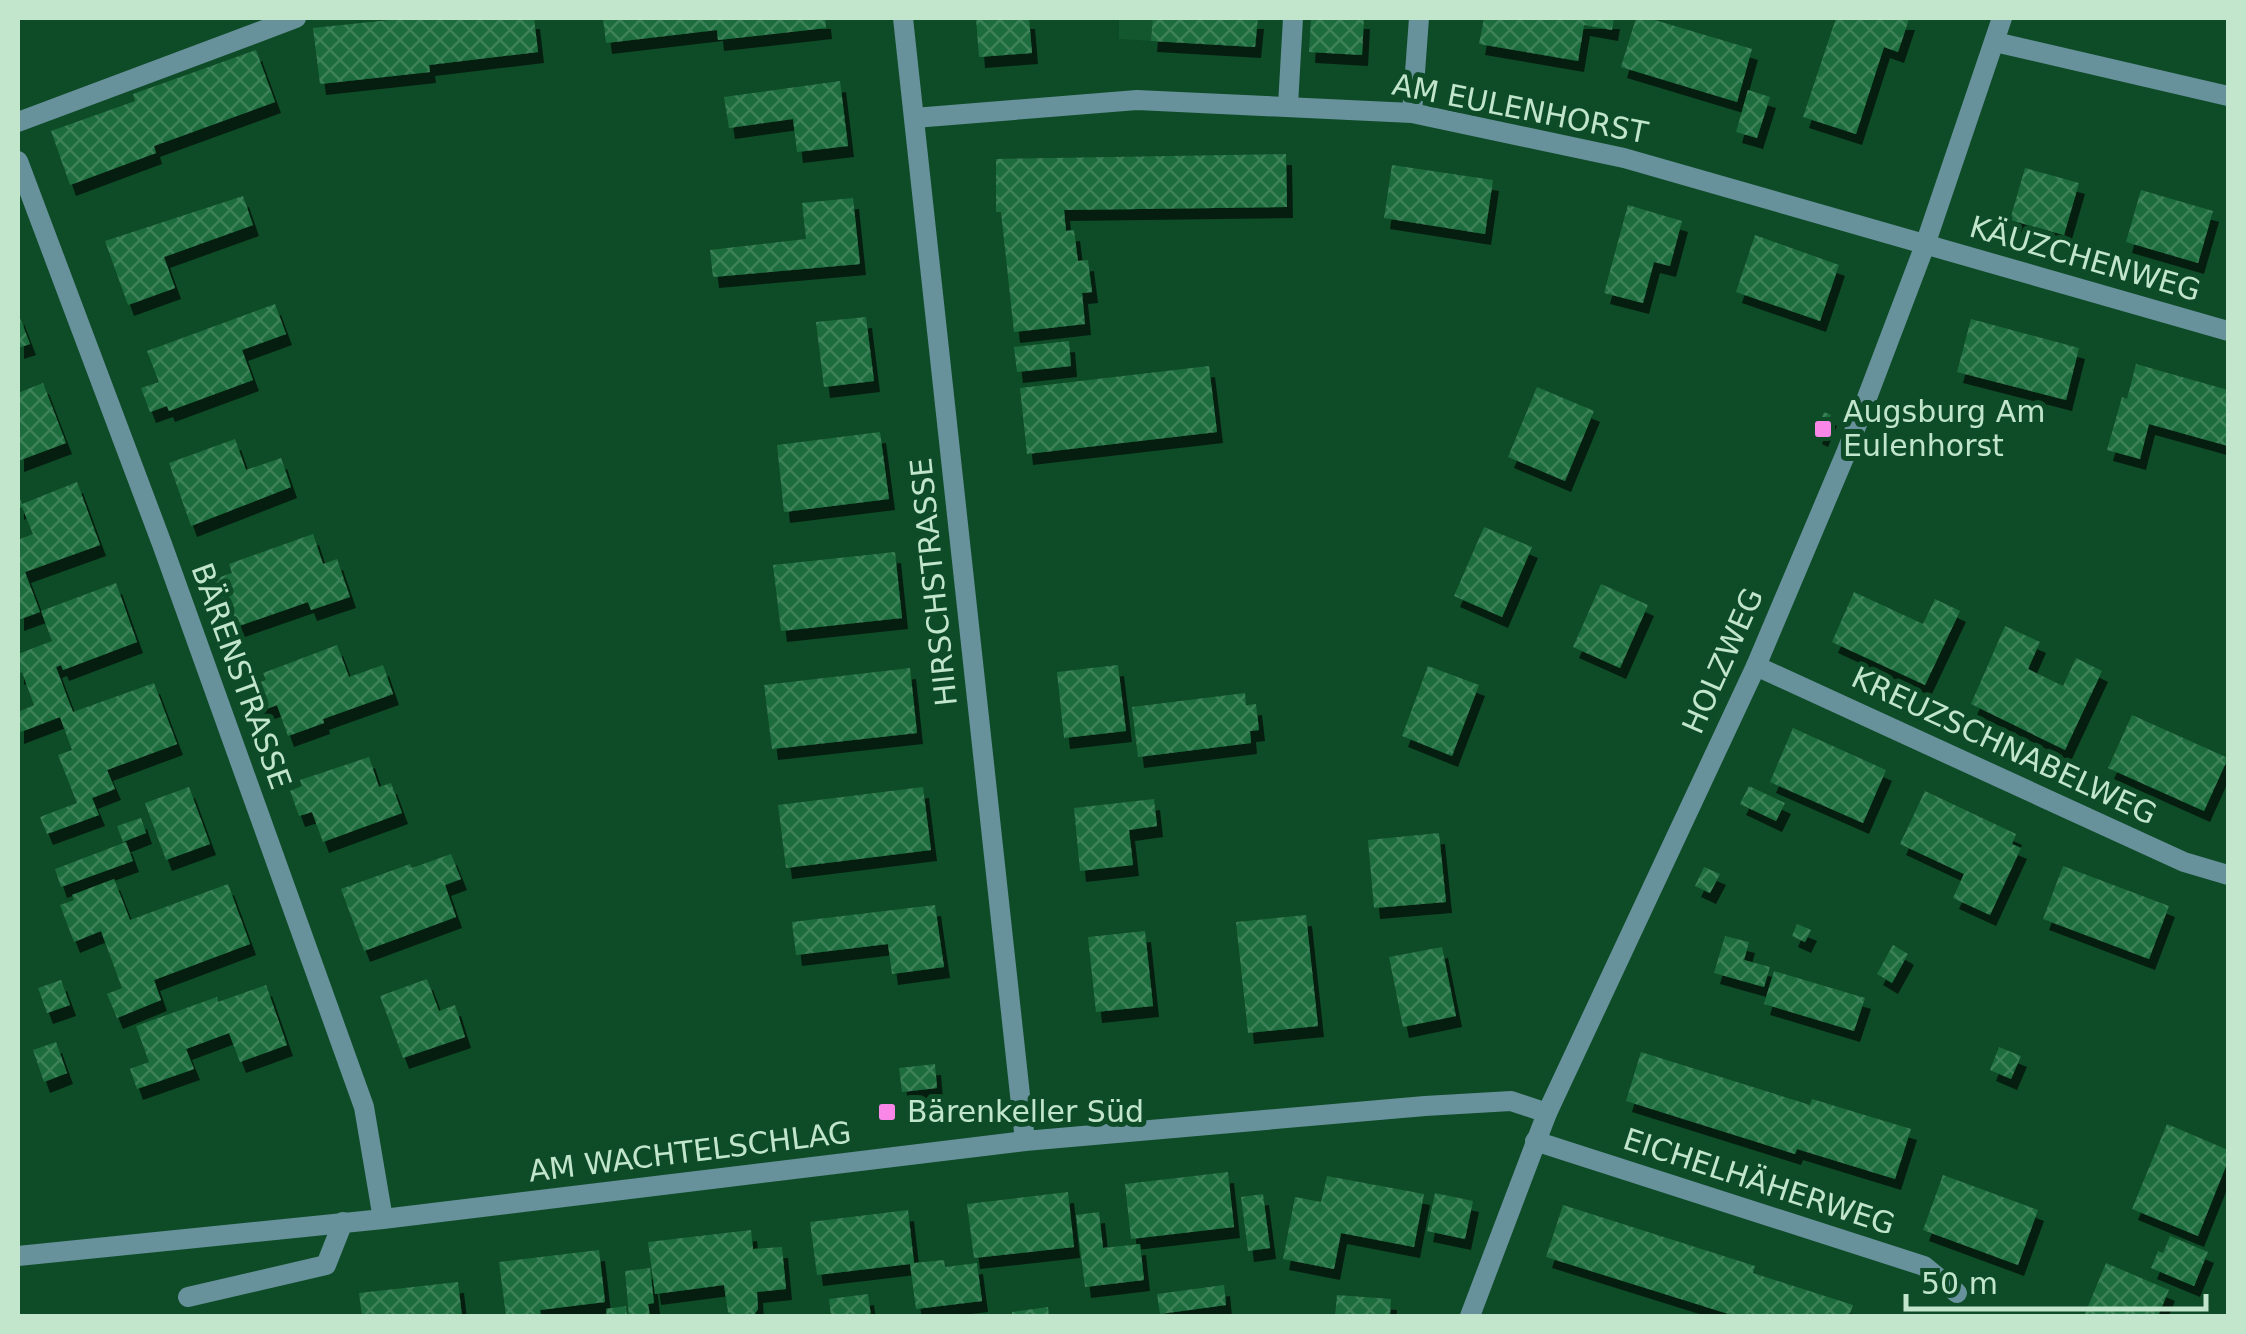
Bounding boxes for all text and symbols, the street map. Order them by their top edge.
street label: AM EULENHORST [1389,67,1651,151]
street label: KÄUZCHENWEG [1966,209,2205,308]
place label: Augsburg Am Eulenhorst [1843,394,2045,463]
marker: Augsburg Am Eulenhorst [1812,418,1834,440]
street label: HIRSCHSTRASSE [903,456,964,708]
street label: BÄRENSTRASSE [184,558,299,794]
street label: HOLZWEG [1675,583,1770,739]
street label: KREUZSCHNABELWEG [1846,659,2162,832]
place label: Bärenkeller Süd [907,1094,1144,1129]
marker: Bärenkeller Süd [876,1101,898,1123]
street label: AM WACHTELSCHLAG [527,1114,853,1189]
street label: EICHELHÄHERWEG [1619,1121,1899,1242]
scale bar [1906,1249,2206,1311]
text: 50 m [1921,1266,1998,1301]

